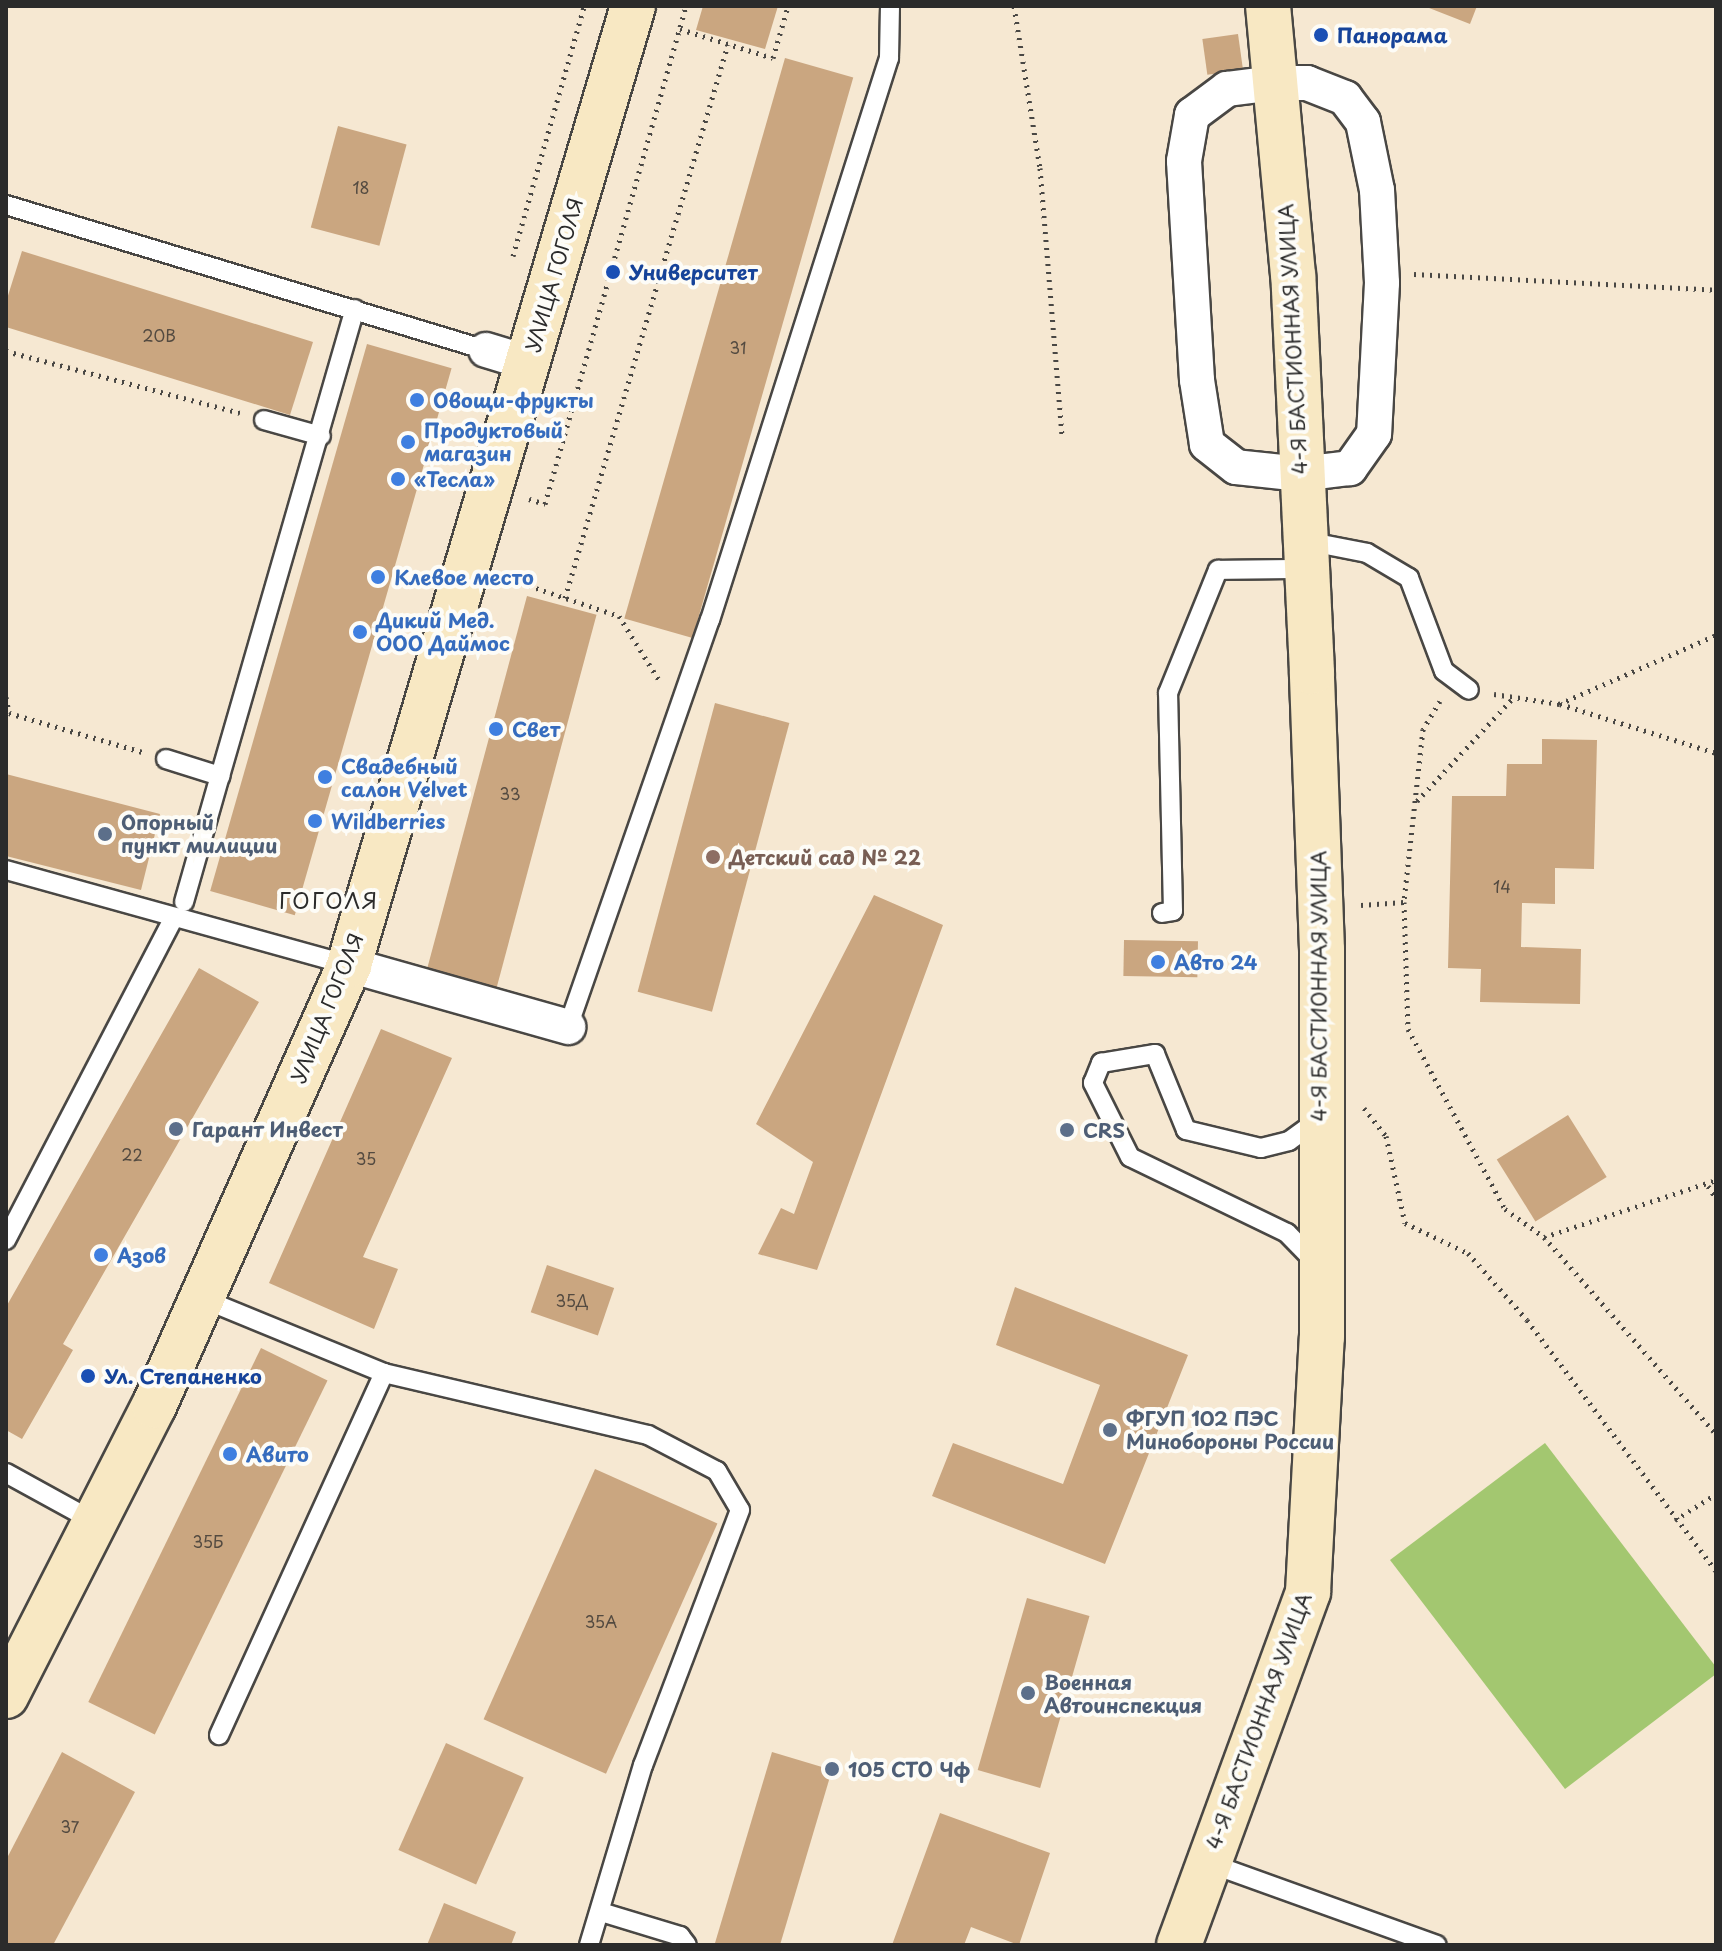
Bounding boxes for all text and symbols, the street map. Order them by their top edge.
place label: Панорама [1337,23,1448,47]
marker: Панорама [1312,26,1330,44]
house number: 18 [352,177,370,197]
street label: УЛИЦА ГОГОЛЯ [520,195,588,355]
street label: 4-Я БАСТИОННАЯ УЛИЦА [1274,203,1312,475]
place label: Университет [629,260,758,284]
marker: Университет [604,263,622,281]
house number: 20В [142,325,176,345]
house number: 31 [730,337,746,357]
place label: Овощи-фрукты [433,388,594,412]
marker: Овощи-фрукты [408,391,426,409]
place label: Продуктовый магазин [424,418,563,465]
marker: Продуктовый магазин [399,433,417,451]
place label: «Тесла» [414,467,495,491]
marker: «Тесла» [389,470,407,488]
place label: Клевое место [394,565,534,589]
marker: Клевое место [369,568,387,586]
place label: Дикий Мед. ООО Даймос [376,608,512,655]
marker: Дикий Мед. ООО Даймос [351,623,369,641]
place label: Свет [512,717,560,741]
marker: Свет [487,720,505,738]
place label: Свадебный салон Velvet [341,754,467,801]
marker: Свадебный салон Velvet [316,768,334,786]
house number: 33 [499,783,521,803]
place label: Wildberries [331,809,445,833]
place label: Опорный пункт милиции [121,810,278,857]
marker: Wildberries [306,812,324,830]
marker: Опорный пункт милиции [96,825,114,843]
place label: Детский сад № 22 [729,845,922,869]
marker: Детский сад № 22 [704,848,722,866]
street label: 4-Я БАСТИОННАЯ УЛИЦА [1307,850,1331,1122]
house number: 14 [1493,876,1511,896]
district label: ГОГОЛЯ [279,887,379,913]
street label: УЛИЦА ГОГОЛЯ [286,929,368,1087]
place label: Авто 24 [1174,950,1257,974]
marker: Авто 24 [1149,953,1167,971]
place label: Гарант Инвест [192,1117,343,1141]
place label: CRS [1083,1118,1125,1142]
marker: Гарант Инвест [167,1120,185,1138]
marker: CRS [1058,1121,1076,1139]
house number: 22 [121,1144,143,1164]
house number: 35 [356,1148,376,1168]
place label: Азов [117,1243,166,1267]
marker: Азов [92,1246,110,1264]
house number: 35Д [555,1290,589,1310]
place label: Ул. Степаненко [104,1364,262,1388]
marker: Ул. Степаненко [79,1367,97,1385]
place label: ФГУП 102 ПЭС Минобороны России [1126,1406,1335,1453]
marker: ФГУП 102 ПЭС Минобороны России [1101,1421,1119,1439]
place label: Авито [246,1442,309,1466]
marker: Авито [221,1445,239,1463]
house number: 35Б [193,1531,223,1551]
street label: 4-Я БАСТИОННАЯ УЛИЦА [1201,1589,1317,1853]
house number: 35А [585,1611,617,1631]
place label: Военная Автоинспекция [1044,1670,1202,1717]
marker: Военная Автоинспекция [1019,1684,1037,1702]
place label: 105 СТО Чф [848,1757,972,1781]
marker: 105 СТО Чф [823,1760,841,1778]
house number: 37 [61,1816,79,1836]

